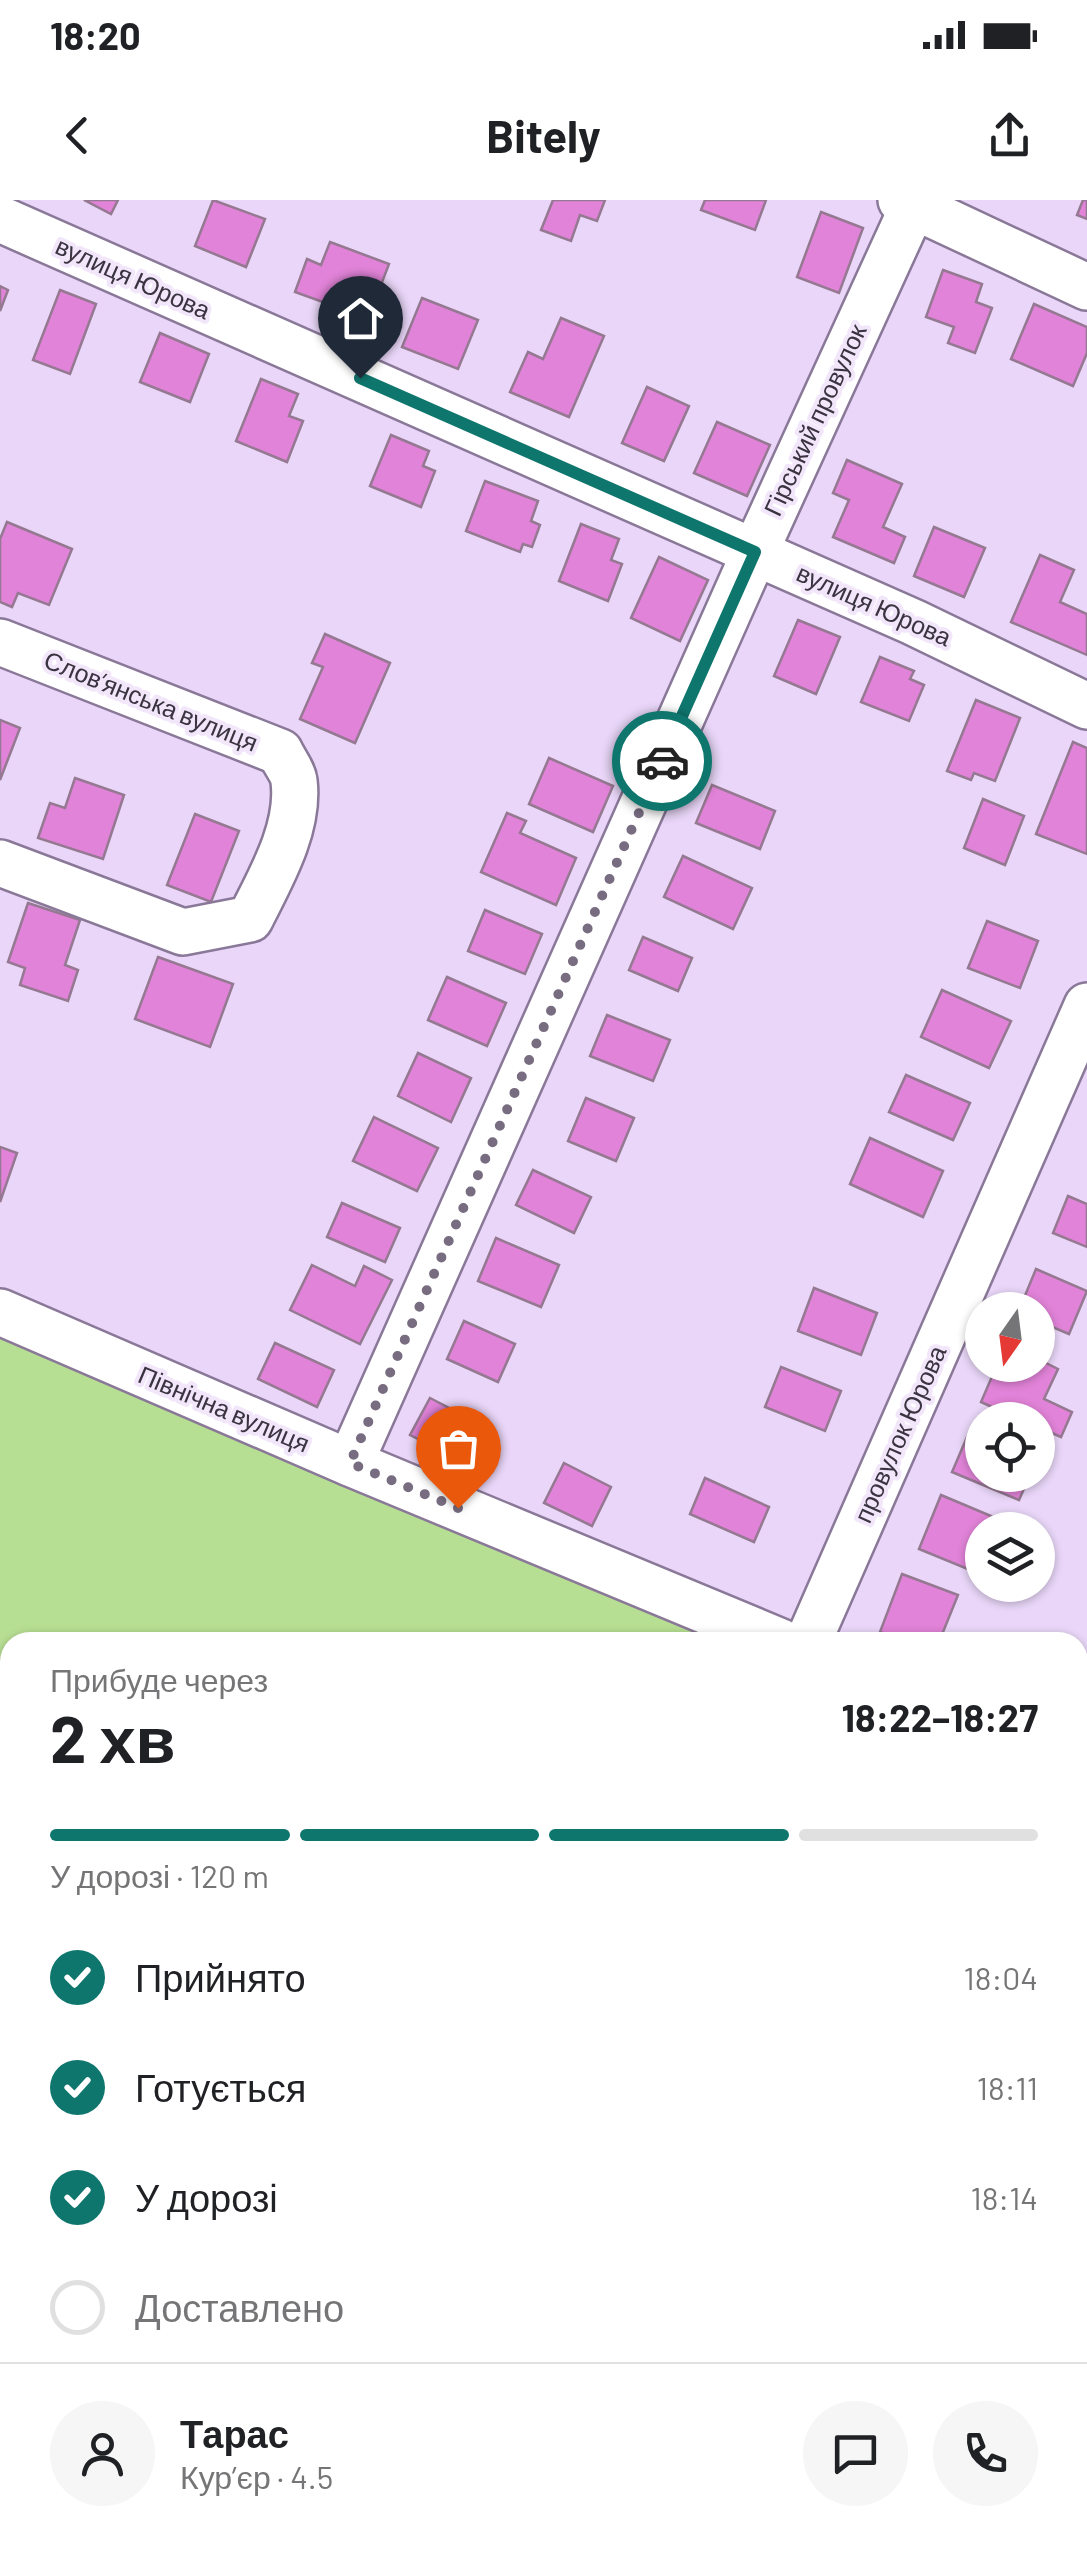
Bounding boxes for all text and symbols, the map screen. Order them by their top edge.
text: 18:20 [50,12,141,58]
icon: back [50,108,105,163]
text: Bitely [486,108,601,162]
icon: share [982,108,1037,163]
street label: вулиця Юрова [51,230,215,325]
pin [318,276,403,379]
icon: home [333,291,388,346]
street label: Гірський провулок [757,318,872,520]
street label: вулиця Юрова [792,557,956,652]
street label: Словʼянська вулиця [40,643,263,757]
courier [612,711,712,811]
icon: car [635,734,690,789]
north arrow [965,1292,1055,1382]
map controls [965,1292,1055,1602]
street label: провулок Юрова [847,1340,952,1527]
street label: Північна вулиця [134,1359,314,1458]
button: locate [965,1402,1055,1492]
pin [416,1406,501,1509]
icon: bag [431,1421,486,1476]
button: layers [965,1512,1055,1602]
text: Прибуде через [50,1660,268,1698]
text: 18:22–18:27 [842,1694,1038,1740]
text: 2 хв [50,1698,176,1776]
text: У дорозі · 120 m [50,1856,269,1894]
icon: check [50,1950,105,2005]
text: Прийнято [135,1954,306,2000]
text: 18:04 [964,1958,1038,1996]
icon: check [50,2060,105,2115]
text: Готується [135,2064,306,2110]
text: 18:11 [977,2068,1038,2106]
icon: check [50,2170,105,2225]
text: У дорозі [135,2174,278,2220]
text: 18:14 [970,2178,1038,2216]
text: Доставлено [135,2284,344,2330]
button: person [50,2401,155,2506]
button: chat [803,2401,908,2506]
button: phone [933,2401,1038,2506]
text: Тарас [180,2410,289,2456]
text: Кур’єр · 4.5 [180,2457,333,2495]

